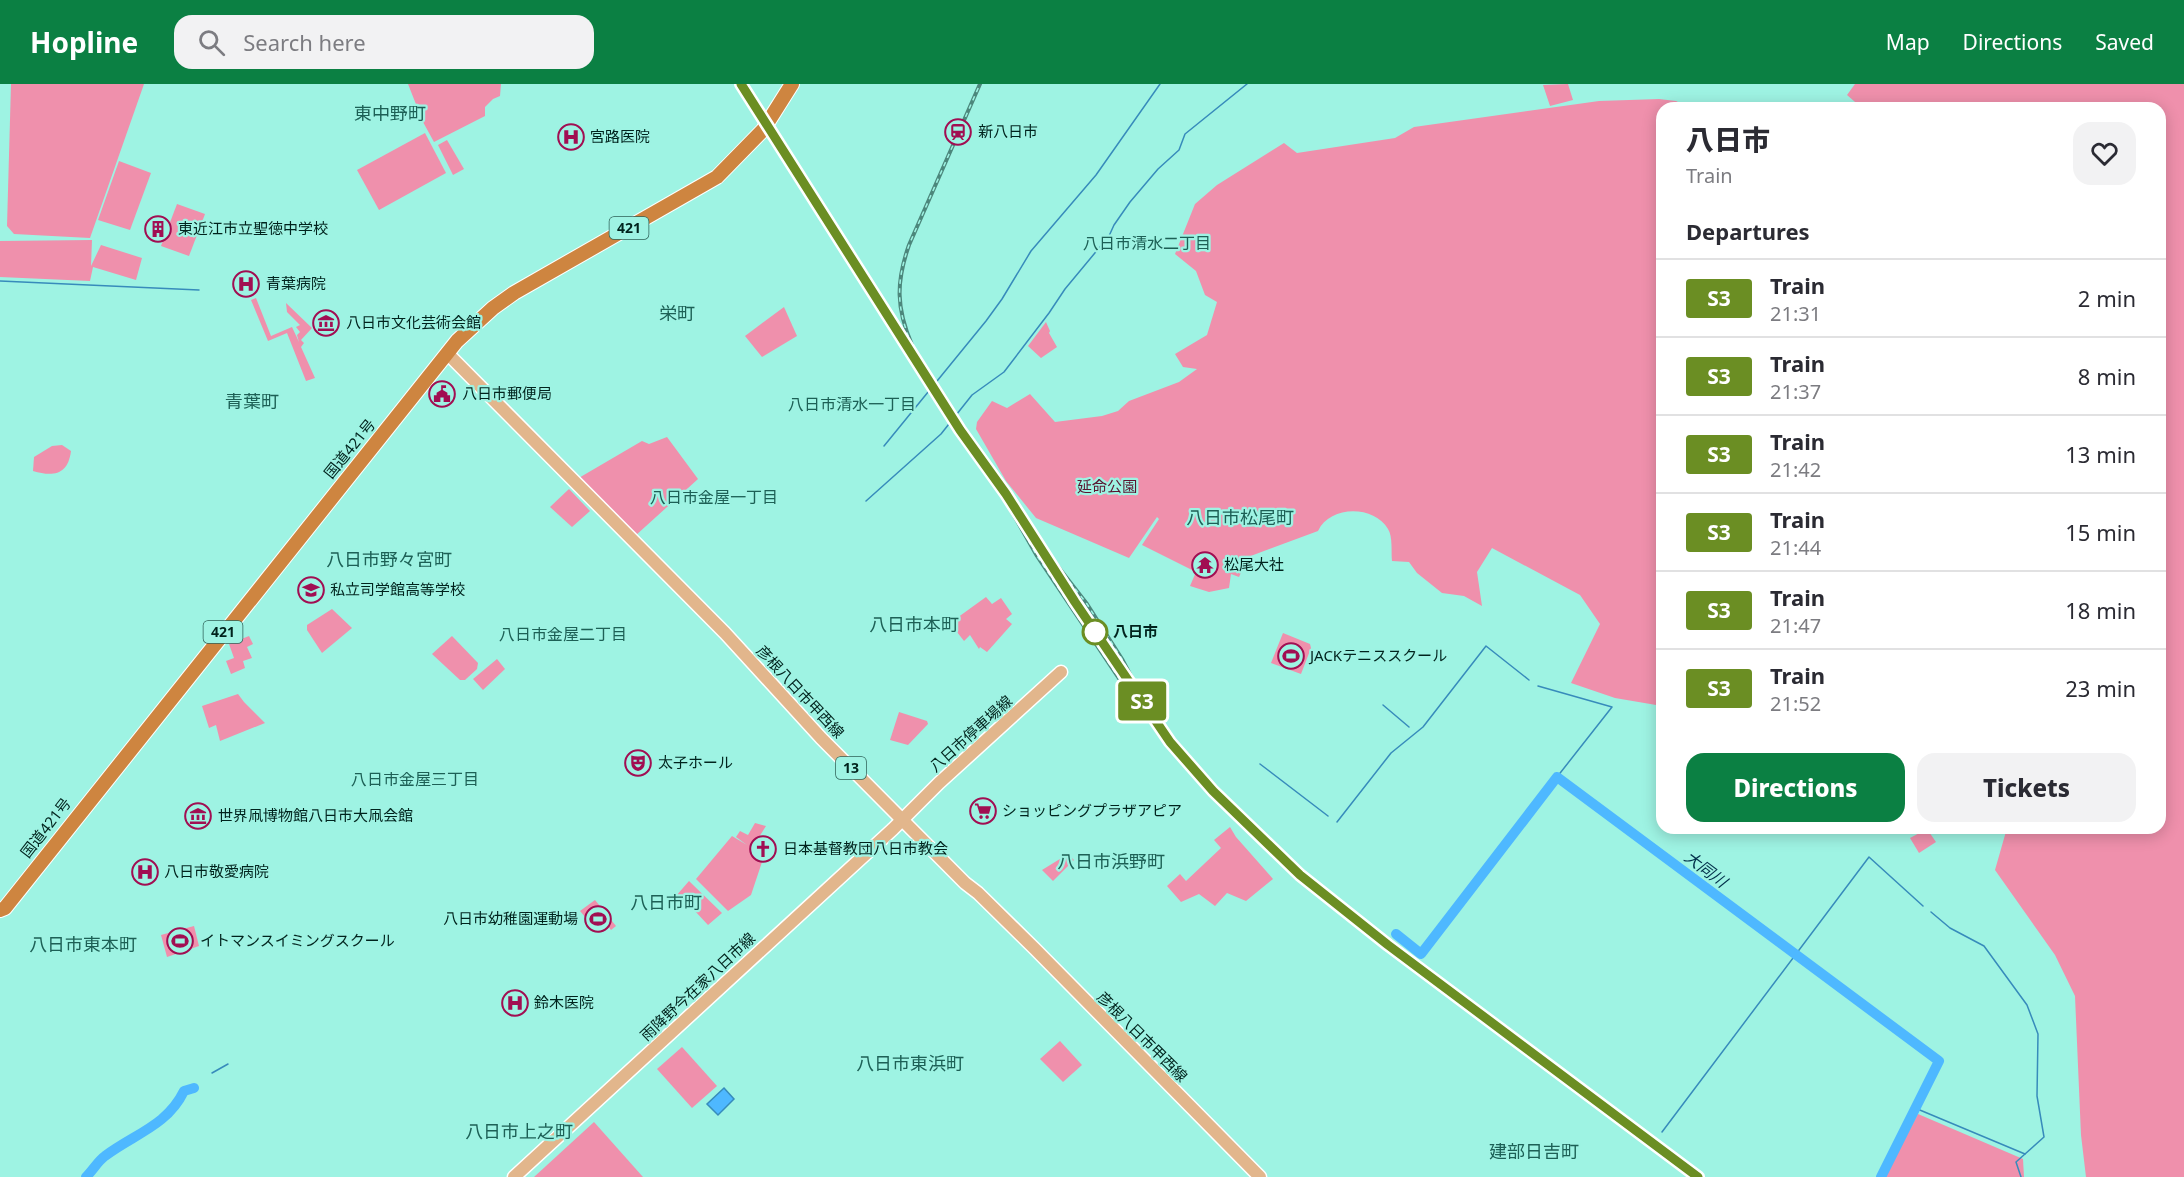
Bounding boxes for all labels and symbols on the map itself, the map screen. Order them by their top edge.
district label: 東中野町 [354,101,426,125]
station icon: 新八日市 [943,117,973,147]
place label: 新八日市 [978,121,1038,141]
hospital icon: 宮路医院 [556,122,586,152]
place label: 宮路医院 [590,126,650,146]
building icon: 東近江市立聖徳中学校 [143,214,173,244]
road number: 421 [610,217,648,239]
place label: 東近江市立聖徳中学校 [178,218,328,238]
district label: 八日市清水二丁目 [1083,232,1211,254]
hospital icon: 青葉病院 [231,269,261,299]
place label: 青葉病院 [266,273,326,293]
district label: 栄町 [659,301,695,325]
museum icon: 八日市文化芸術会館 [311,308,341,338]
place label: 八日市文化芸術会館 [346,312,481,332]
public building icon: 八日市郵便局 [427,379,457,409]
place label: 八日市郵便局 [462,383,552,403]
district label: 青葉町 [225,389,279,413]
district label: 八日市清水一丁目 [788,393,916,415]
street label: 国道421号 [319,415,379,482]
park label: 延命公園 [1077,476,1137,496]
district label: 八日市金屋一丁目 [650,486,778,508]
district label: 八日市松尾町 [1186,505,1294,529]
district label: 八日市野々宮町 [326,547,452,571]
temple icon: 松尾大社 [1190,550,1220,580]
place label: 松尾大社 [1224,554,1284,574]
school or university icon: 私立司学館高等学校 [296,575,326,605]
place label: 私立司学館高等学校 [330,579,465,599]
district label: 八日市本町 [869,612,959,636]
marker: 八日市 [1082,619,1108,645]
road number: 421 [204,621,242,643]
place label: 八日市 [1113,621,1158,641]
district label: 八日市金屋二丁目 [499,623,627,645]
street label: 彦根八日市甲西線 [752,641,849,742]
sports icon: JACKテニススクール [1276,641,1306,671]
place label: JACKテニススクール [1308,645,1447,665]
line badge: S3 [1115,682,1169,720]
street label: 八日市停車場線 [925,691,1016,776]
theatre icon: 太子ホール [623,748,653,778]
place label: 太子ホール [658,752,733,772]
road number: 13 [836,757,866,779]
district label: 八日市金屋三丁目 [351,768,479,790]
street label: 国道421号 [16,793,75,861]
supermarket icon: ショッピングプラザアピア [968,796,998,826]
place label: ショッピングプラザアピア [1002,800,1182,820]
museum icon: 世界凧博物館八日市大凧会館 [183,801,213,831]
place label: 世界凧博物館八日市大凧会館 [218,805,413,825]
church icon: 日本基督教団八日市教会 [748,834,778,864]
place label: 日本基督教団八日市教会 [783,838,948,858]
water label: 大同川 [1680,846,1733,893]
district label: 八日市浜野町 [1057,849,1165,873]
hospital icon: 八日市敬愛病院 [130,857,160,887]
place label: 八日市敬愛病院 [164,861,269,881]
district label: 八日市町 [630,890,702,914]
sports icon: 八日市幼稚園運動場 [583,904,613,934]
place label: 八日市幼稚園運動場 [443,908,578,928]
sports icon: イトマンスイミングスクール [165,926,195,956]
street label: 雨降野今在家八日市線 [636,928,759,1045]
place label: イトマンスイミングスクール [200,930,395,950]
district label: 八日市東本町 [29,932,137,956]
street label: 彦根八日市甲西線 [1093,987,1192,1086]
hospital icon: 鈴木医院 [500,988,530,1018]
place label: 鈴木医院 [534,992,594,1012]
district label: 八日市東浜町 [856,1051,964,1075]
district label: 八日市上之町 [465,1119,573,1143]
district label: 建部日吉町 [1489,1139,1579,1163]

